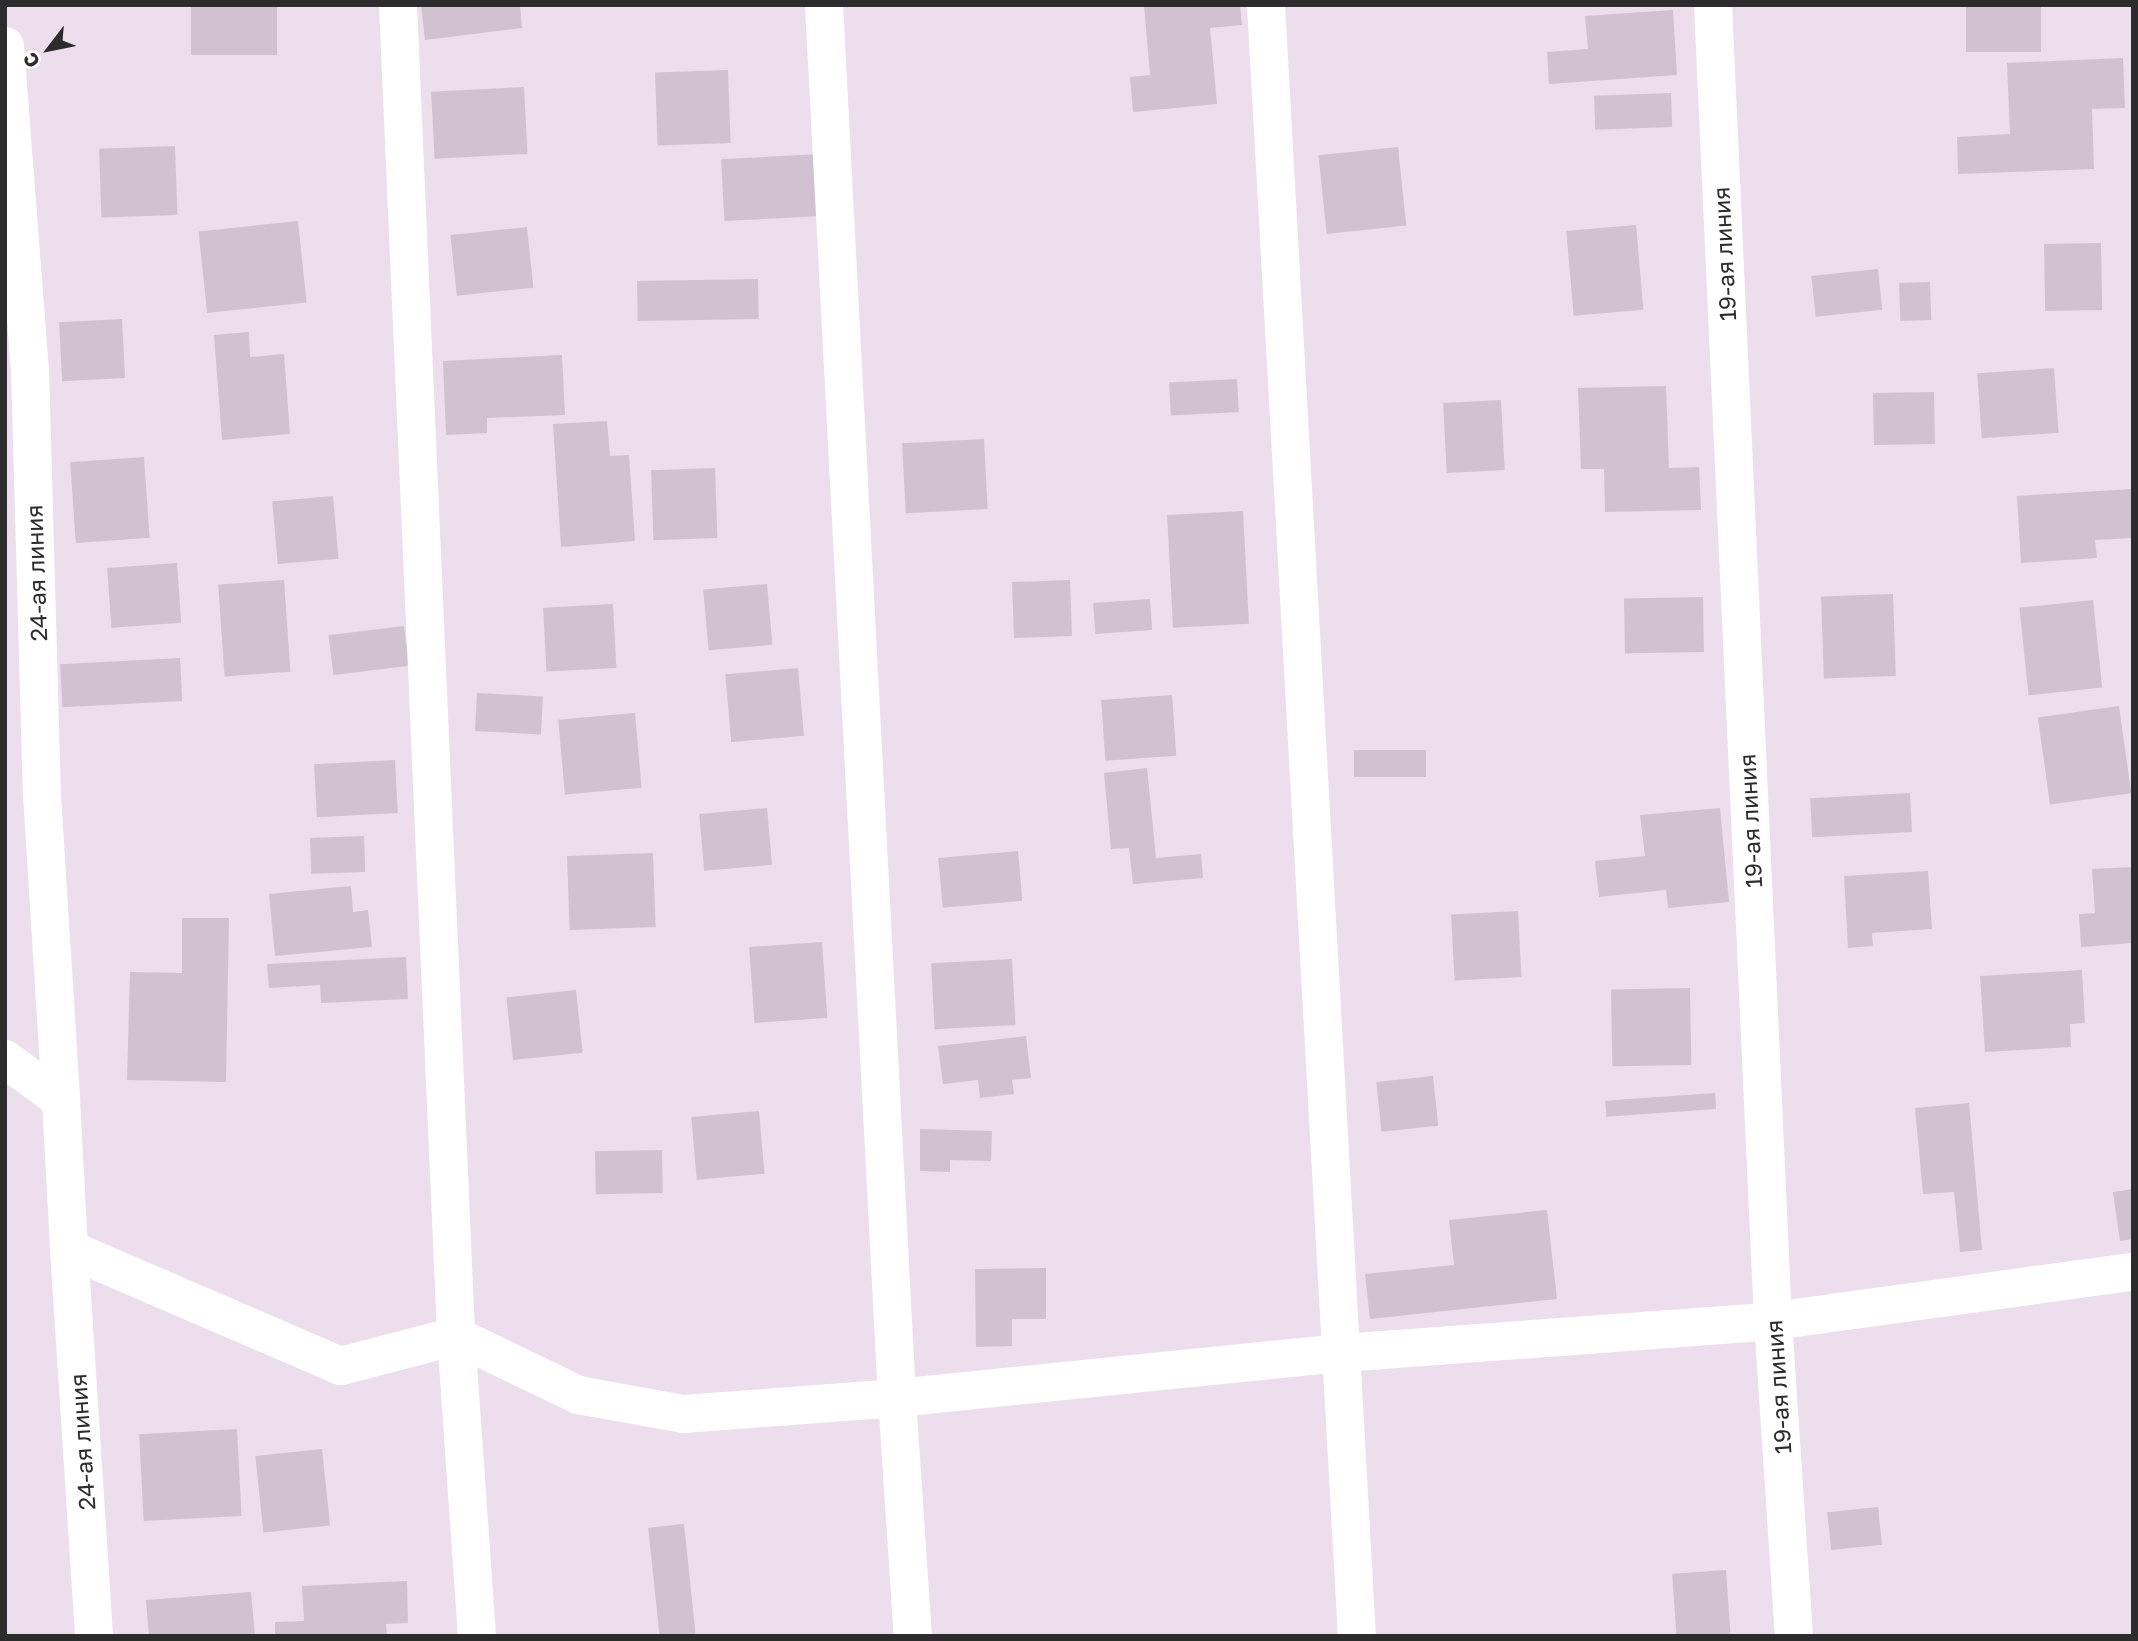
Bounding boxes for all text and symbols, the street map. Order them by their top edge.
north arrow [14,14,84,84]
text: С [17,49,44,72]
street label: 19-ая линия [1707,186,1741,322]
street label: 24-ая линия [20,504,52,642]
street label: 19-ая линия [1733,753,1767,889]
street label: 19-ая линия [1760,1319,1796,1455]
street label: 24-ая линия [63,1373,101,1511]

